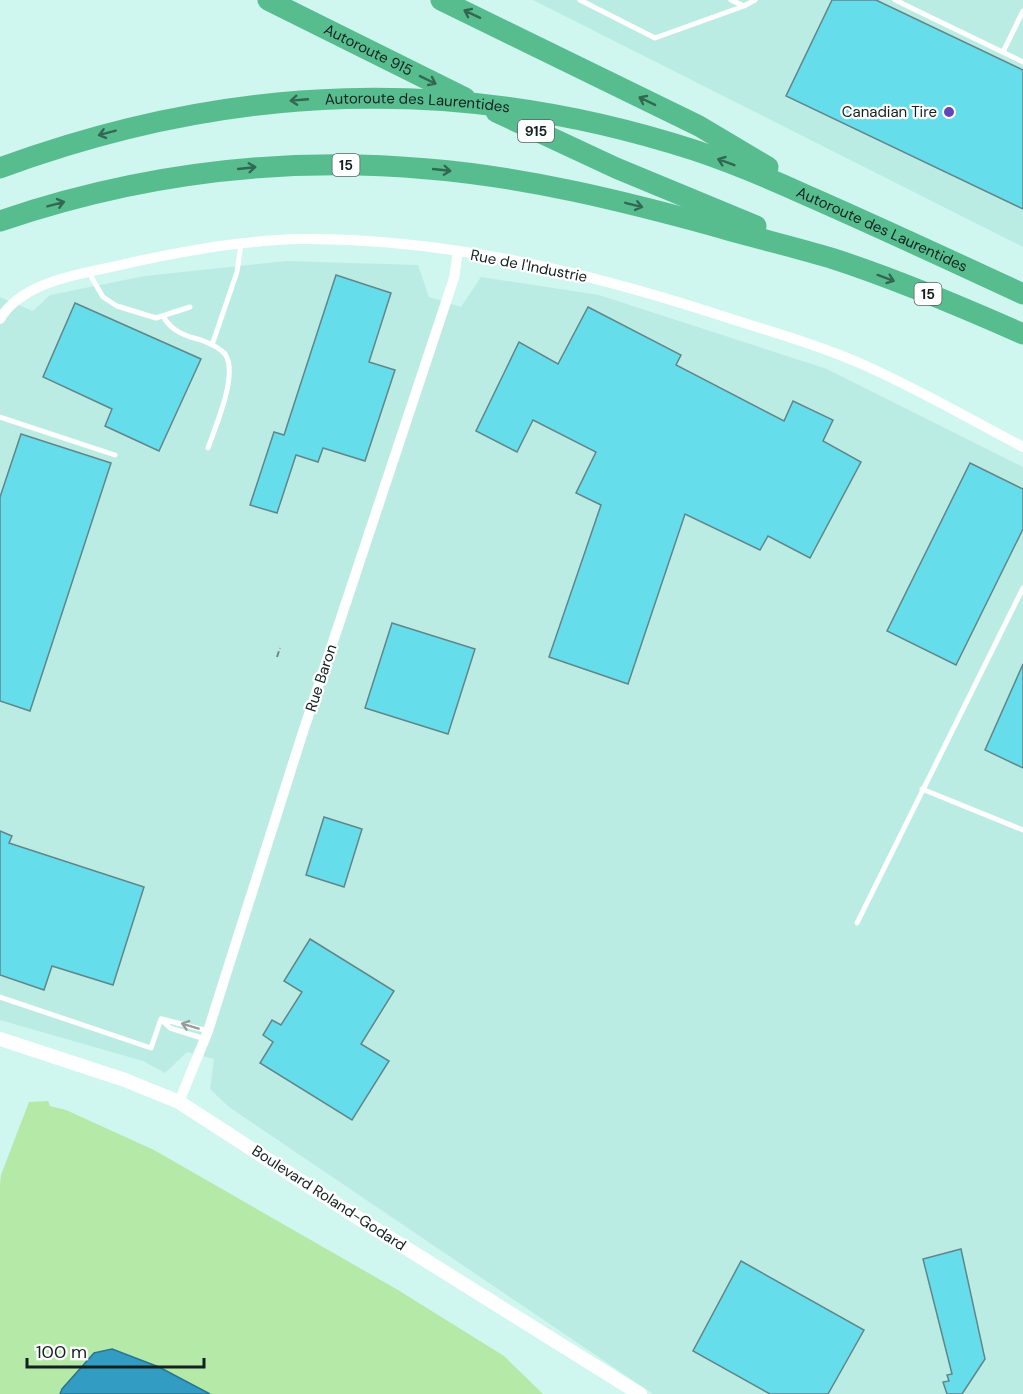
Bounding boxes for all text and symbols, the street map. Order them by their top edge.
one-way arrow [463,8,481,20]
street label: Autoroute 915 [320,19,416,80]
one-way arrow [419,75,437,87]
street label: Autoroute des Laurentides [324,88,511,117]
one-way arrow [638,94,656,106]
one-way arrow [290,95,310,106]
place label: Canadian Tire [842,102,937,122]
marker: Canadian Tire [942,105,956,119]
road number: 915 [518,120,554,142]
one-way arrow [98,128,117,139]
road number: 15 [332,154,360,176]
one-way arrow [717,155,736,166]
one-way arrow [237,162,257,173]
one-way arrow [431,165,451,176]
street label: Autoroute des Laurentides [793,182,971,277]
one-way arrow [46,198,65,209]
one-way arrow [624,199,643,211]
street label: Rue de l'Industrie [469,245,589,287]
one-way arrow [876,273,895,284]
road number: 15 [914,283,942,305]
street label: Rue Baron [301,642,341,714]
one-way arrow [181,1020,200,1031]
street label: Boulevard Roland-Godard [248,1141,410,1255]
scale bar [27,1331,204,1369]
text: 100 m [36,1340,87,1364]

